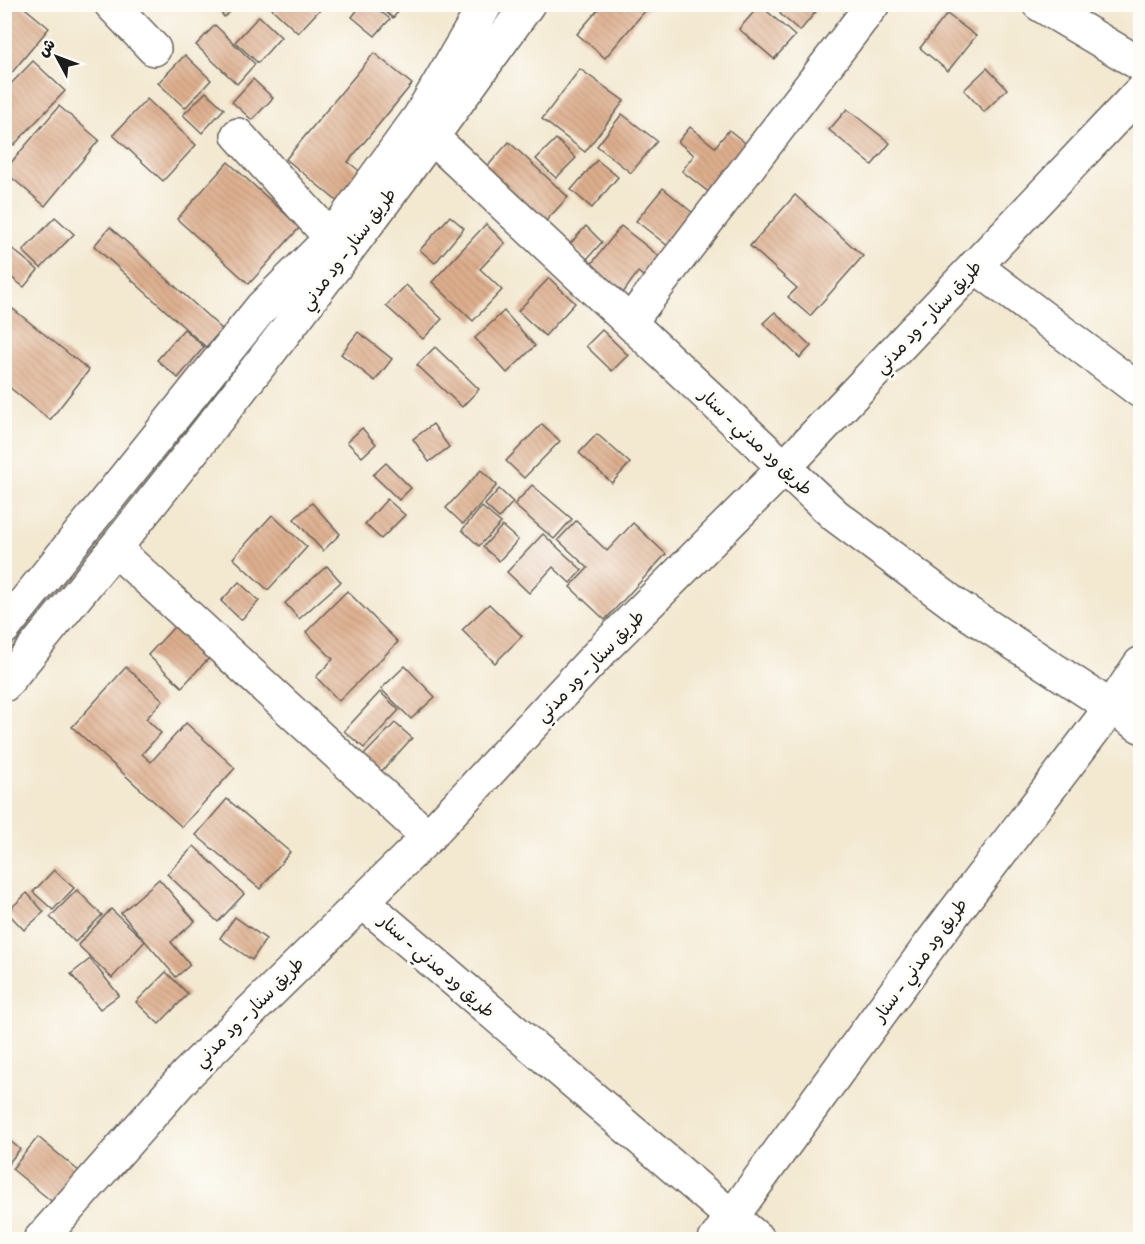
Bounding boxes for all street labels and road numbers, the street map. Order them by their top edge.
street label: طريق سنار - ود مدني [295,184,405,317]
street label: طريق سنار - ود مدني [870,256,990,382]
street label: طريق ود مدني - سنار [690,382,817,504]
street label: طريق سنار - ود مدني [531,606,653,730]
street label: طريق ود مدني - سنار [867,894,976,1030]
street label: طريق ود مدني - سنار [370,908,500,1026]
street label: طريق سنار - ود مدني [189,952,312,1075]

